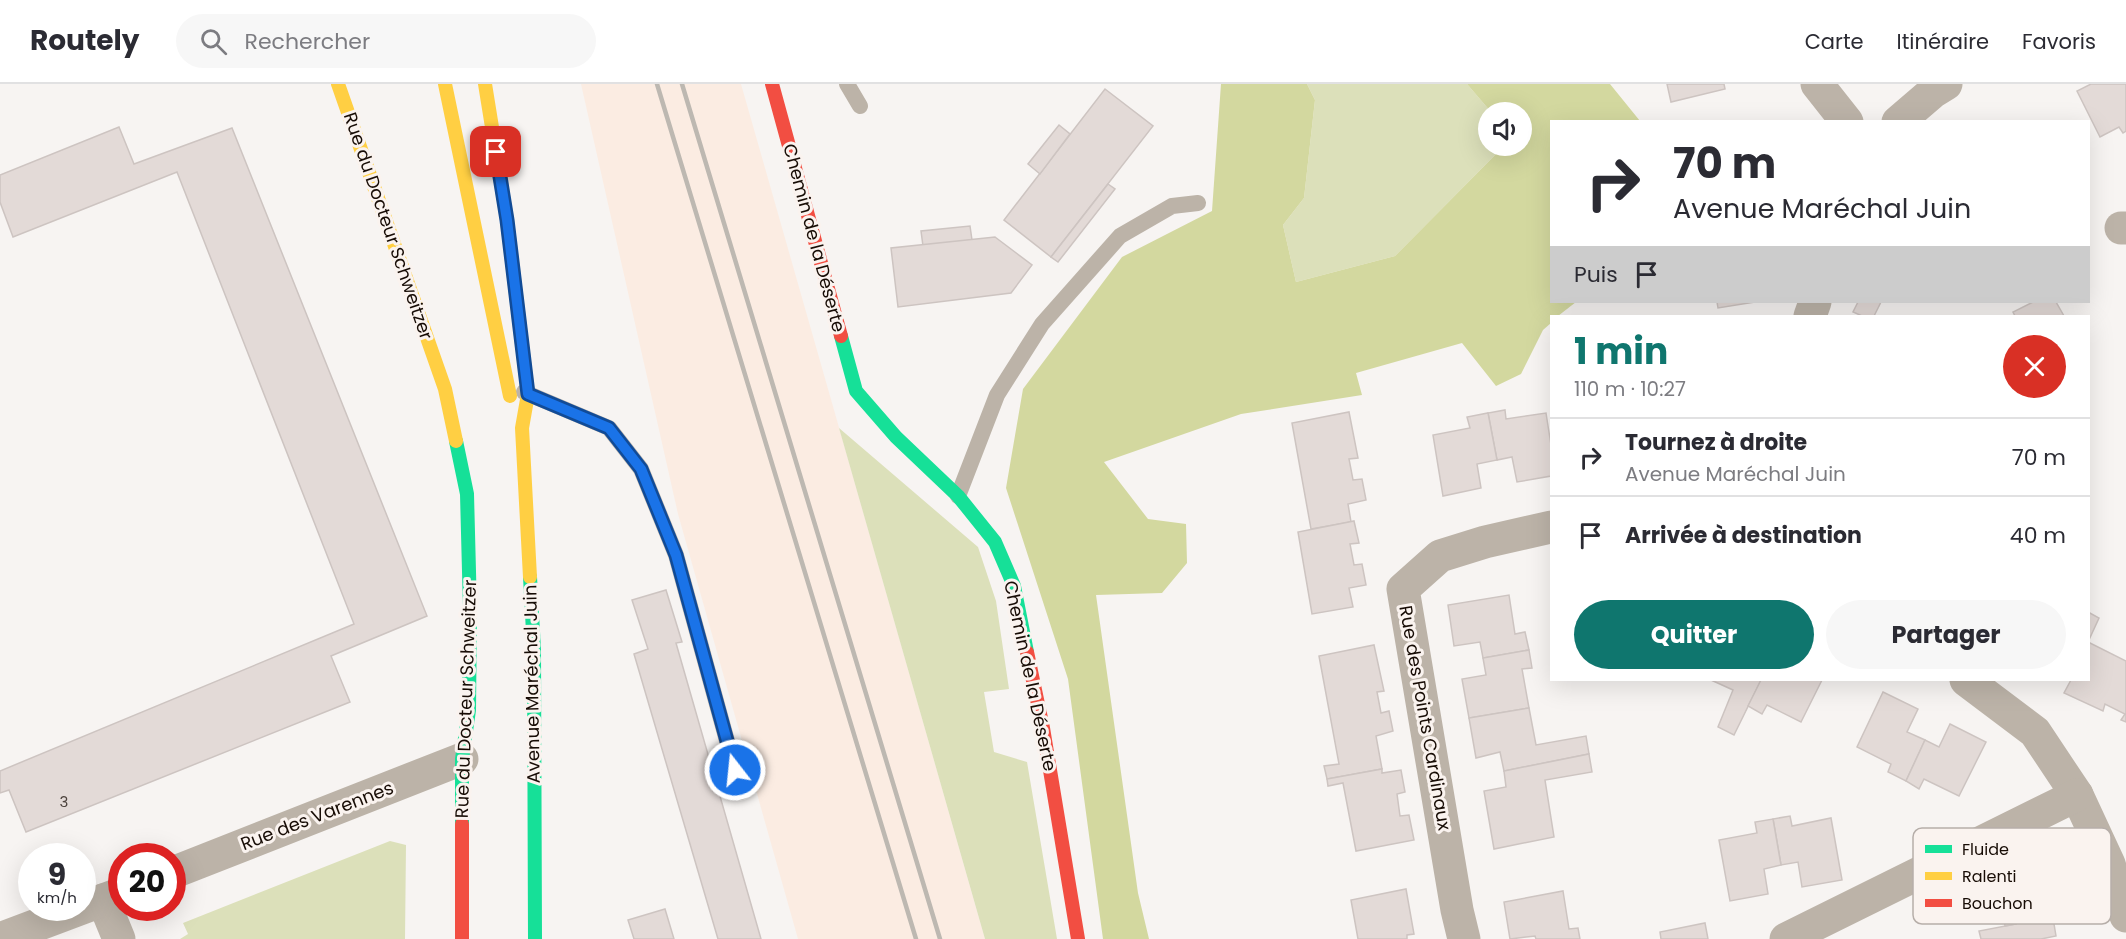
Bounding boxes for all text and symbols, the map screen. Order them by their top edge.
search box [176,14,596,68]
text: Routely [30,21,140,60]
icon: search [197,25,230,58]
text: Rechercher [245,26,370,57]
text: Carte [1805,27,1864,56]
text: Itinéraire [1897,27,1989,56]
text: Favoris [2022,27,2096,56]
map controls [1478,102,1532,156]
button: sound [1478,102,1532,156]
street label: Rue du Docteur Schweitzer [338,109,439,343]
pin [470,126,521,177]
text: 70 m [1673,134,1776,193]
icon: arrive [479,135,512,168]
street label: Chemin de la Déserte [777,141,852,335]
icon: right [1574,144,1652,222]
text: Avenue Maréchal Juin [1673,190,1971,227]
icon: arrive [1630,258,1663,291]
text: Puis [1574,259,1618,290]
text: 1 min [1574,326,1668,377]
button: close [2003,335,2066,398]
text: 110 m · 10:27 [1574,375,1686,403]
text: Tournez à droite [1625,427,1807,458]
icon: right [1574,441,1607,474]
text: 70 m [2012,442,2066,473]
text: Avenue Maréchal Juin [1625,460,1846,488]
icon: arrive [1574,519,1607,552]
text: Arrivée à destination [1625,520,1862,551]
text: 40 m [2010,520,2066,551]
street label: Chemin de la Déserte [998,578,1063,774]
street label: Rue du Docteur Schweitzer [449,579,482,819]
street label: Avenue Maréchal Juin [517,584,546,784]
button: Quitter [1574,600,1814,669]
button: Partager [1826,600,2066,669]
street label: Rue des Points Cardinaux [1393,604,1458,833]
position arrow [703,738,767,802]
street label: Rue des Varennes [237,775,397,856]
house number: 3 [60,791,68,812]
legend [1913,828,2111,924]
text: Fluide [1962,838,2009,861]
speed limit sign: 20 [108,843,186,921]
text: 9 [48,853,66,896]
text: Ralenti [1962,865,2016,888]
text: km/h [37,887,77,908]
text: Bouchon [1962,892,2033,915]

